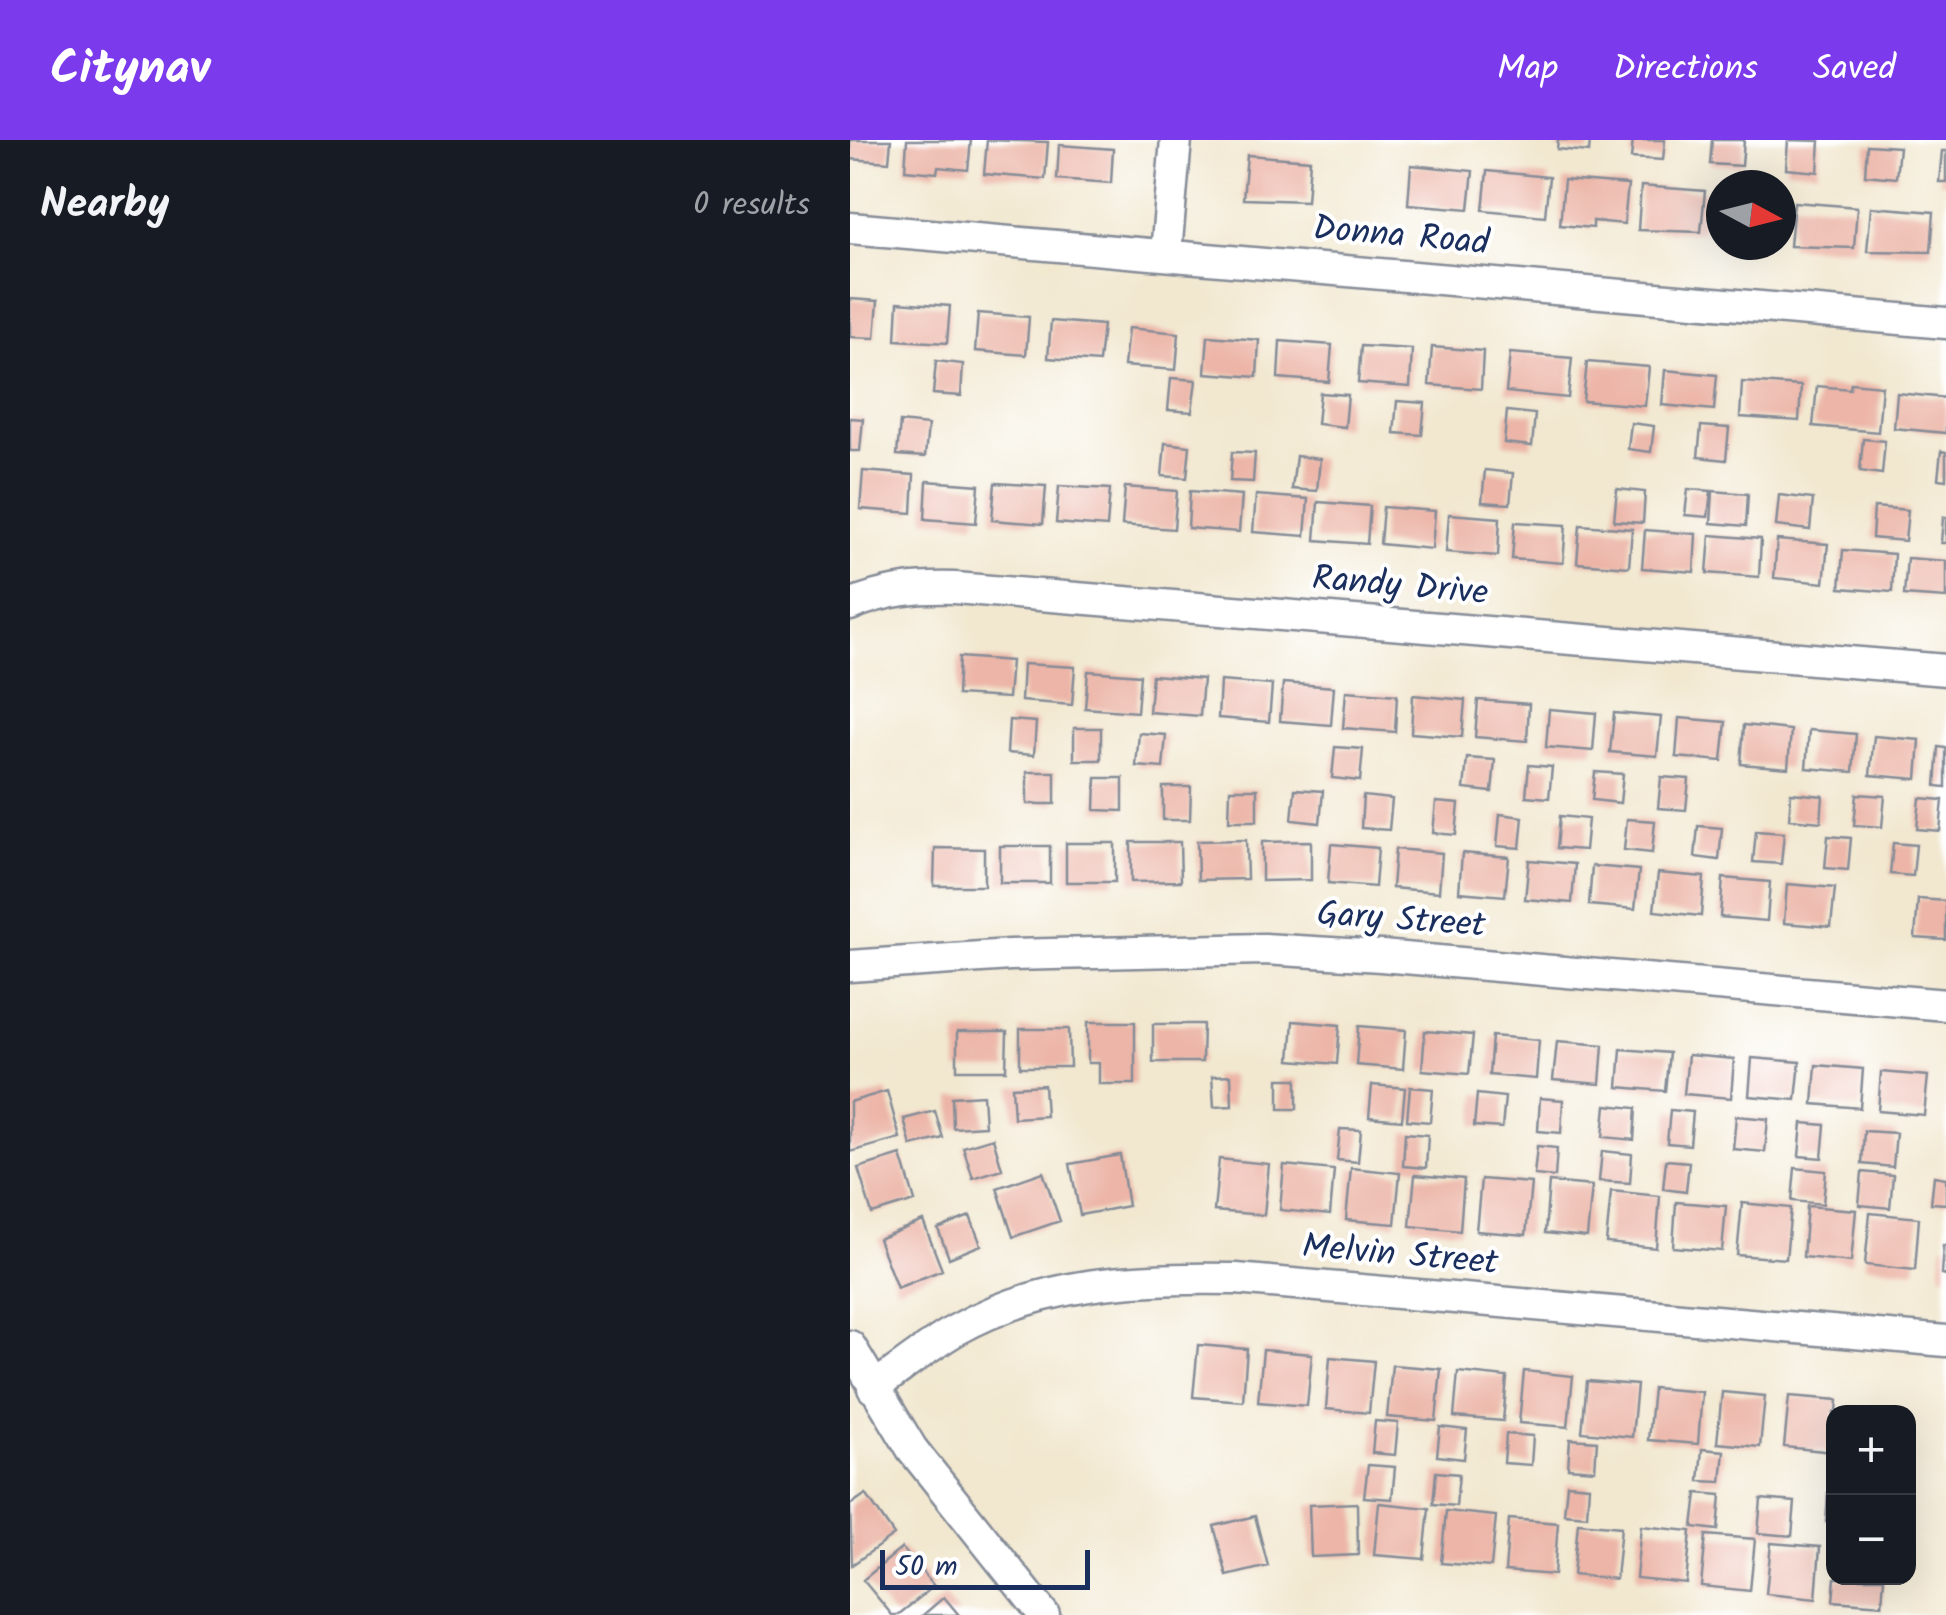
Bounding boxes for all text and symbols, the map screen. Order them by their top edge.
text: Citynav [50,32,210,108]
text: Map [1497,42,1558,98]
text: Directions [1613,42,1758,98]
text: Saved [1813,42,1896,98]
north arrow [1706,170,1796,260]
text: Nearby [40,172,169,239]
text: 0 results [693,180,810,231]
street label: Donna Road [1311,201,1493,273]
street label: Randy Drive [1310,551,1491,623]
street label: Gary Street [1315,887,1487,955]
street label: Melvin Street [1300,1220,1501,1292]
map controls [1826,1405,1916,1585]
button: + [1826,1405,1916,1495]
button: − [1826,1495,1916,1585]
scale bar [880,1545,1090,1590]
text: 50 m [895,1545,958,1590]

